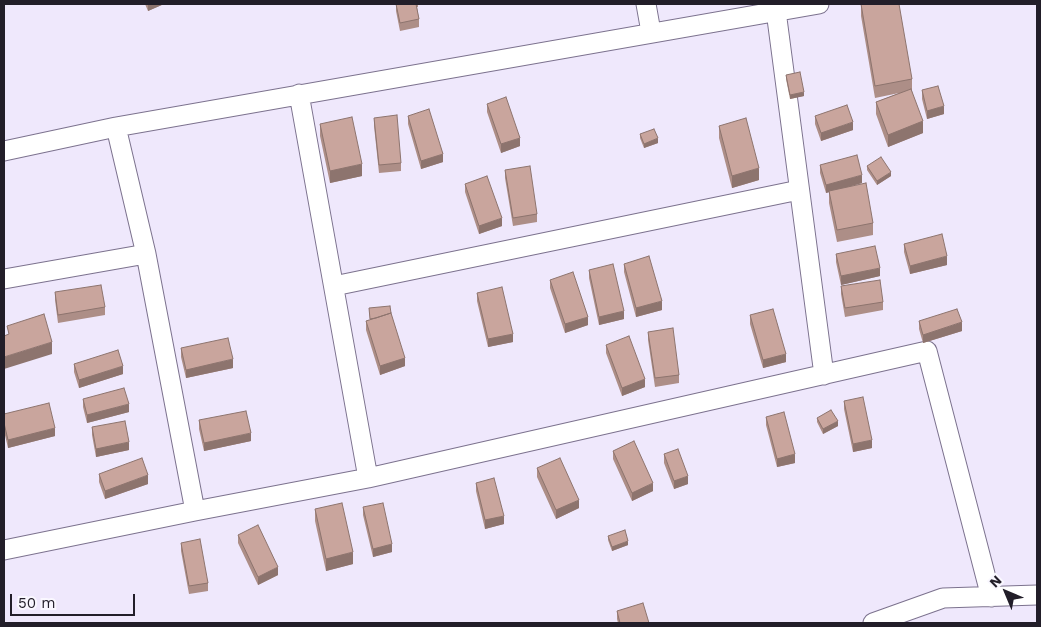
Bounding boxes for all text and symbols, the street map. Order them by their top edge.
north arrow [981,567,1031,617]
text: N [986,572,1005,591]
scale bar [12,584,138,616]
text: 50 m [18,594,55,612]

